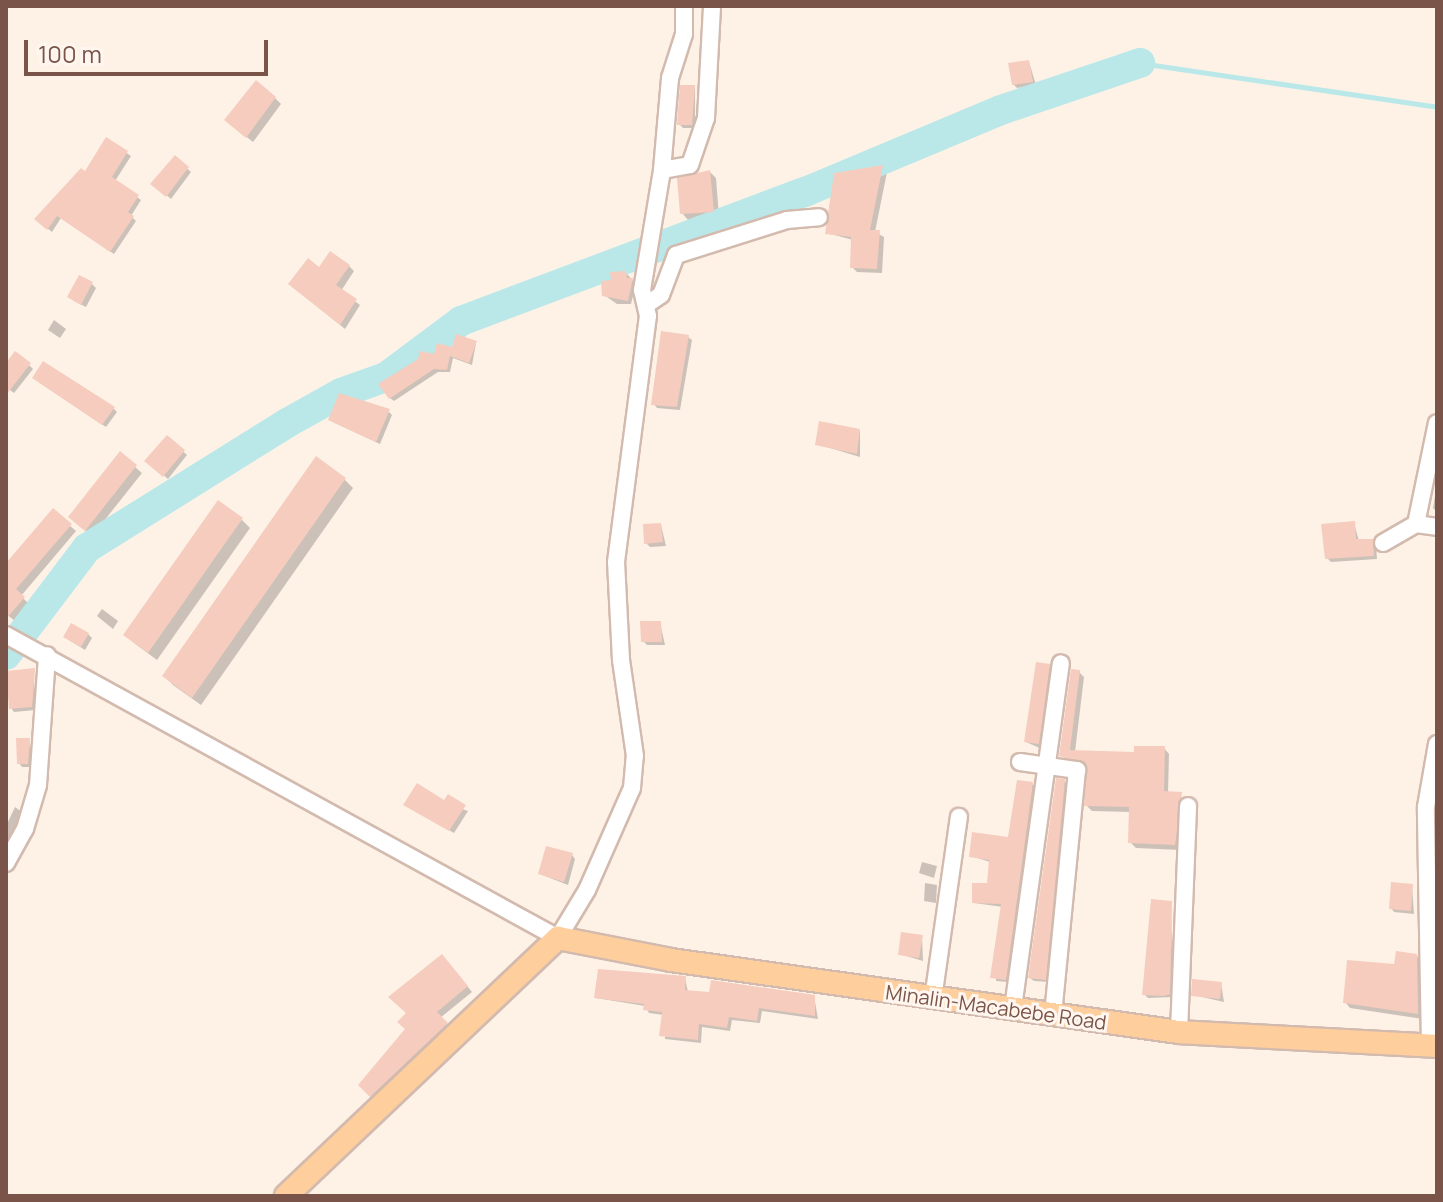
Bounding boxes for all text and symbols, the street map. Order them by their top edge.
scale bar [28,24,272,74]
text: 100 m [38,37,102,70]
street label: Minalin-Macabebe Road [884,980,1108,1034]

